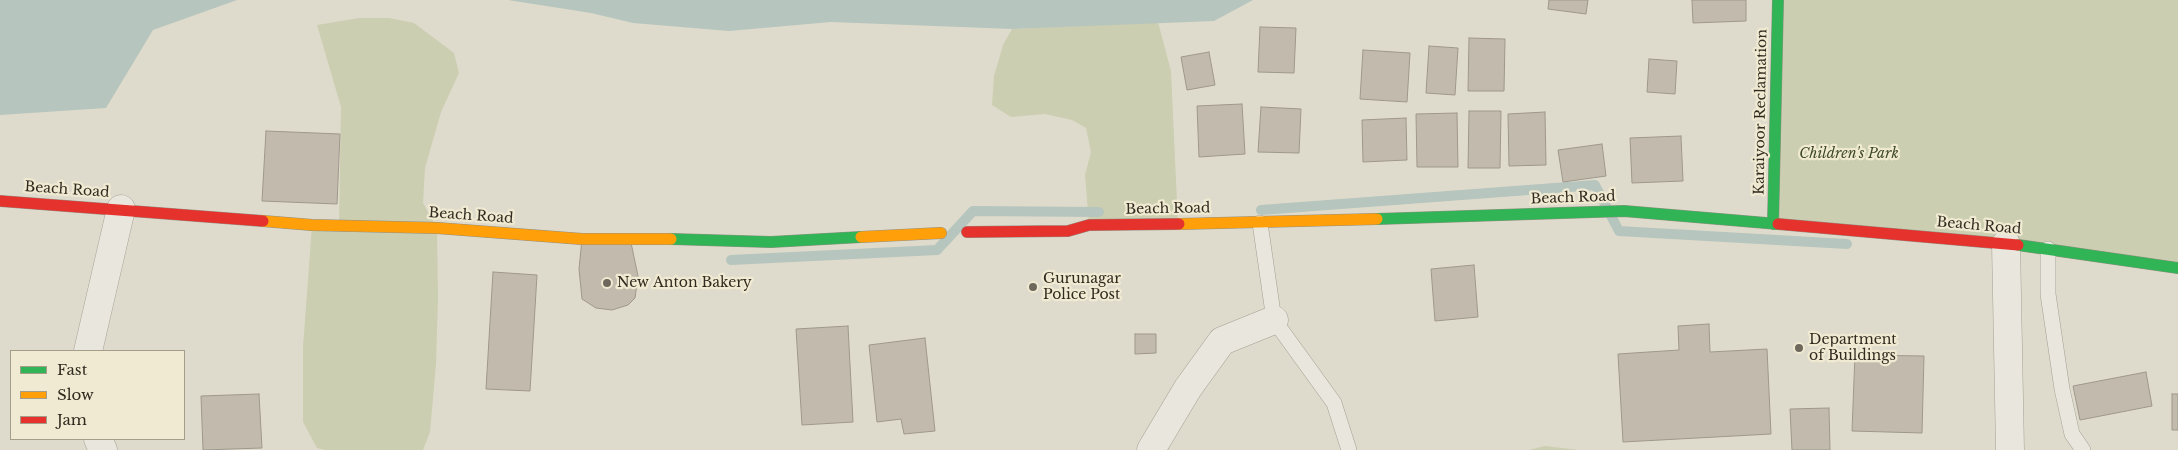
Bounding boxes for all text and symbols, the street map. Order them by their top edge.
street label: Karaiyoor Reclamation [1751,29,1771,195]
park label: Children's Park [1799,146,1899,162]
street label: Beach Road [24,179,110,201]
street label: Beach Road [1530,188,1616,208]
street label: Beach Road [1125,200,1211,218]
street label: Beach Road [428,205,514,227]
street label: Beach Road [1936,214,2022,238]
place label: Gurunagar Police Post [1043,271,1121,304]
place label: New Anton Bakery [617,275,752,291]
marker: New Anton Bakery [601,277,613,289]
marker: Gurunagar Police Post [1027,281,1039,293]
place label: Department of Buildings [1809,332,1897,364]
marker: Department of Buildings [1793,342,1805,354]
legend [10,350,185,440]
text: Fast [57,360,87,379]
text: Slow [57,385,94,404]
text: Jam [57,410,87,429]

